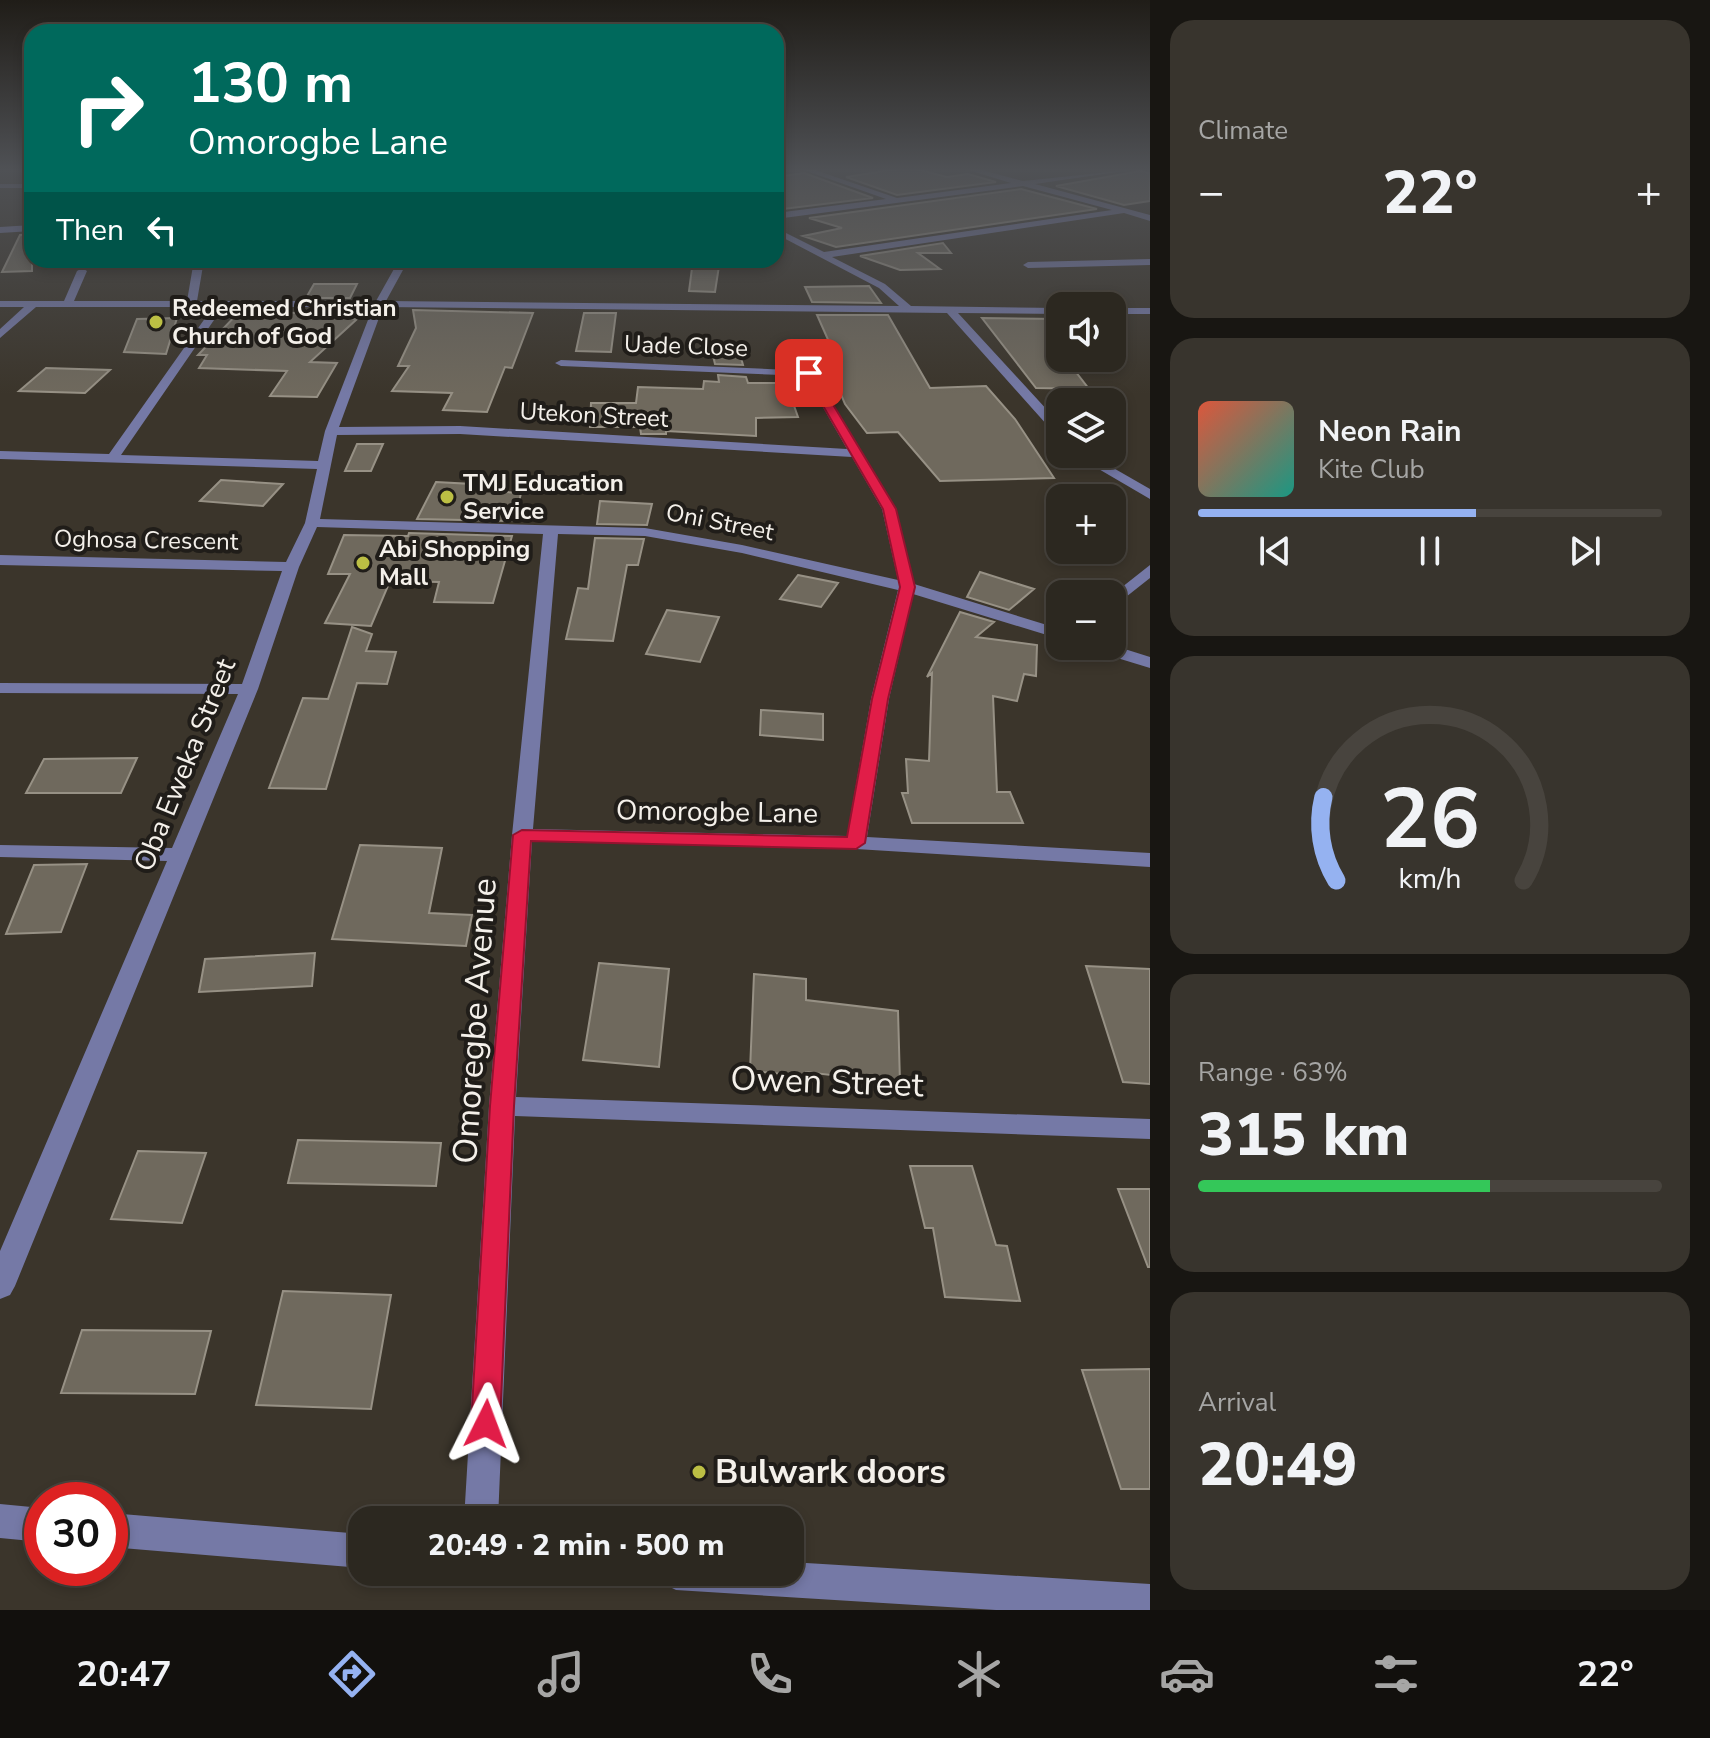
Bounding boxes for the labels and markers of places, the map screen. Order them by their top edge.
place label: Redeemed Christian Church of God [172,292,396,352]
marker: Redeemed Christian Church of God [147,313,165,331]
pin [775,339,843,407]
place label: TMJ Education Service [463,467,624,527]
marker: TMJ Education Service [438,488,456,506]
place label: Abi Shopping Mall [379,533,530,593]
marker: Abi Shopping Mall [354,554,372,572]
place label: Bulwark doors [715,1449,946,1495]
marker: Bulwark doors [690,1463,708,1481]

